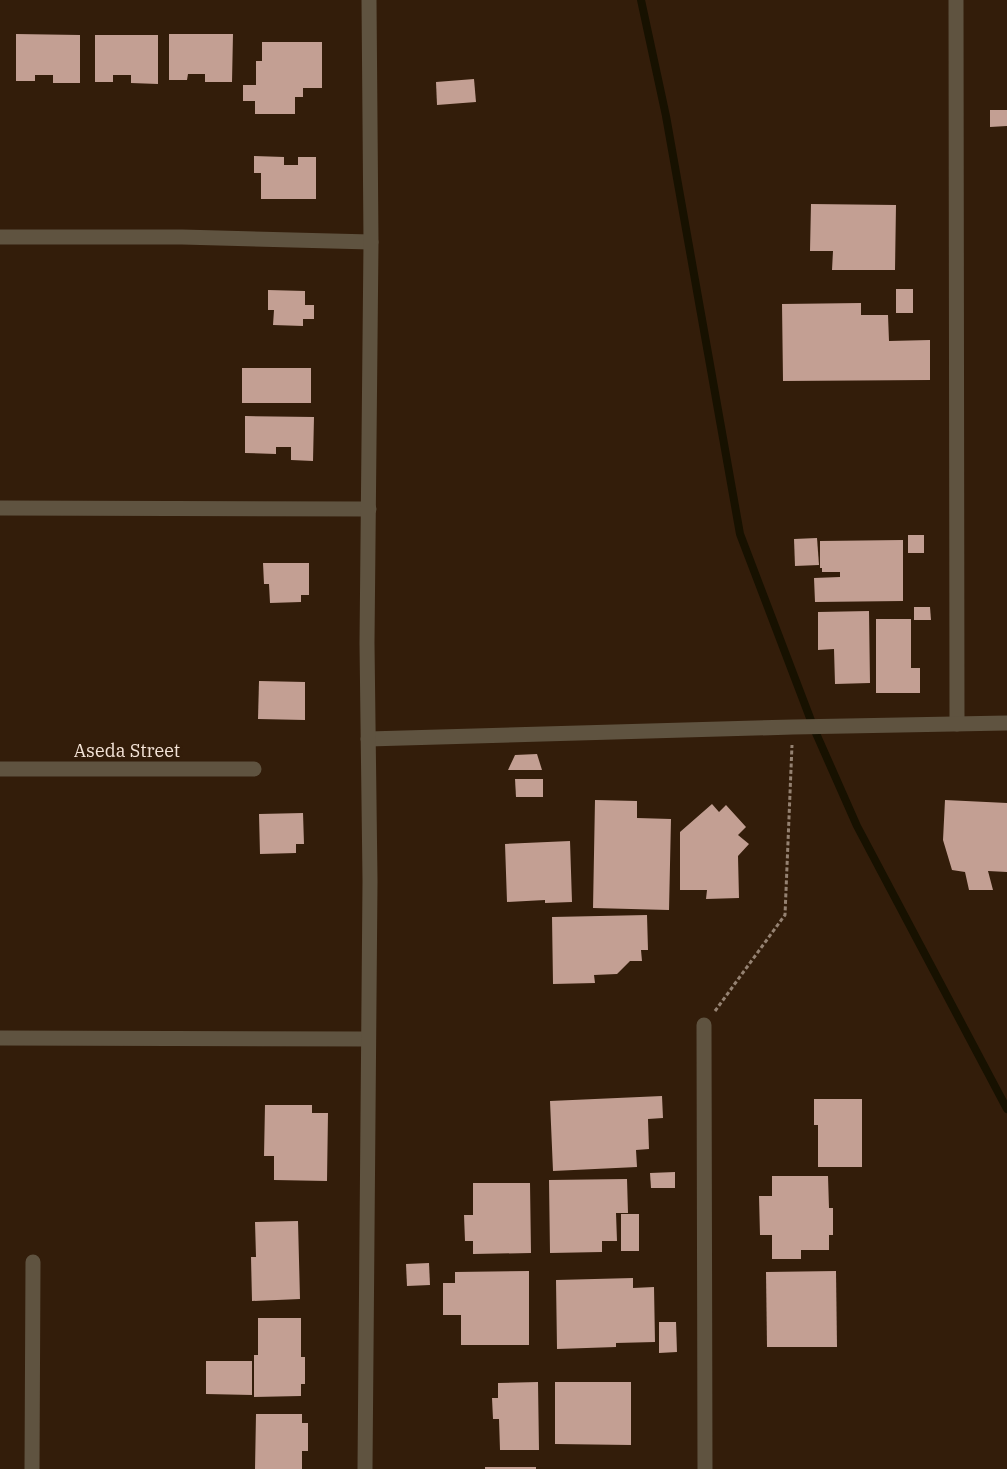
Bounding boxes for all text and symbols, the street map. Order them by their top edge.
street label: Aseda Street [74,739,180,762]

